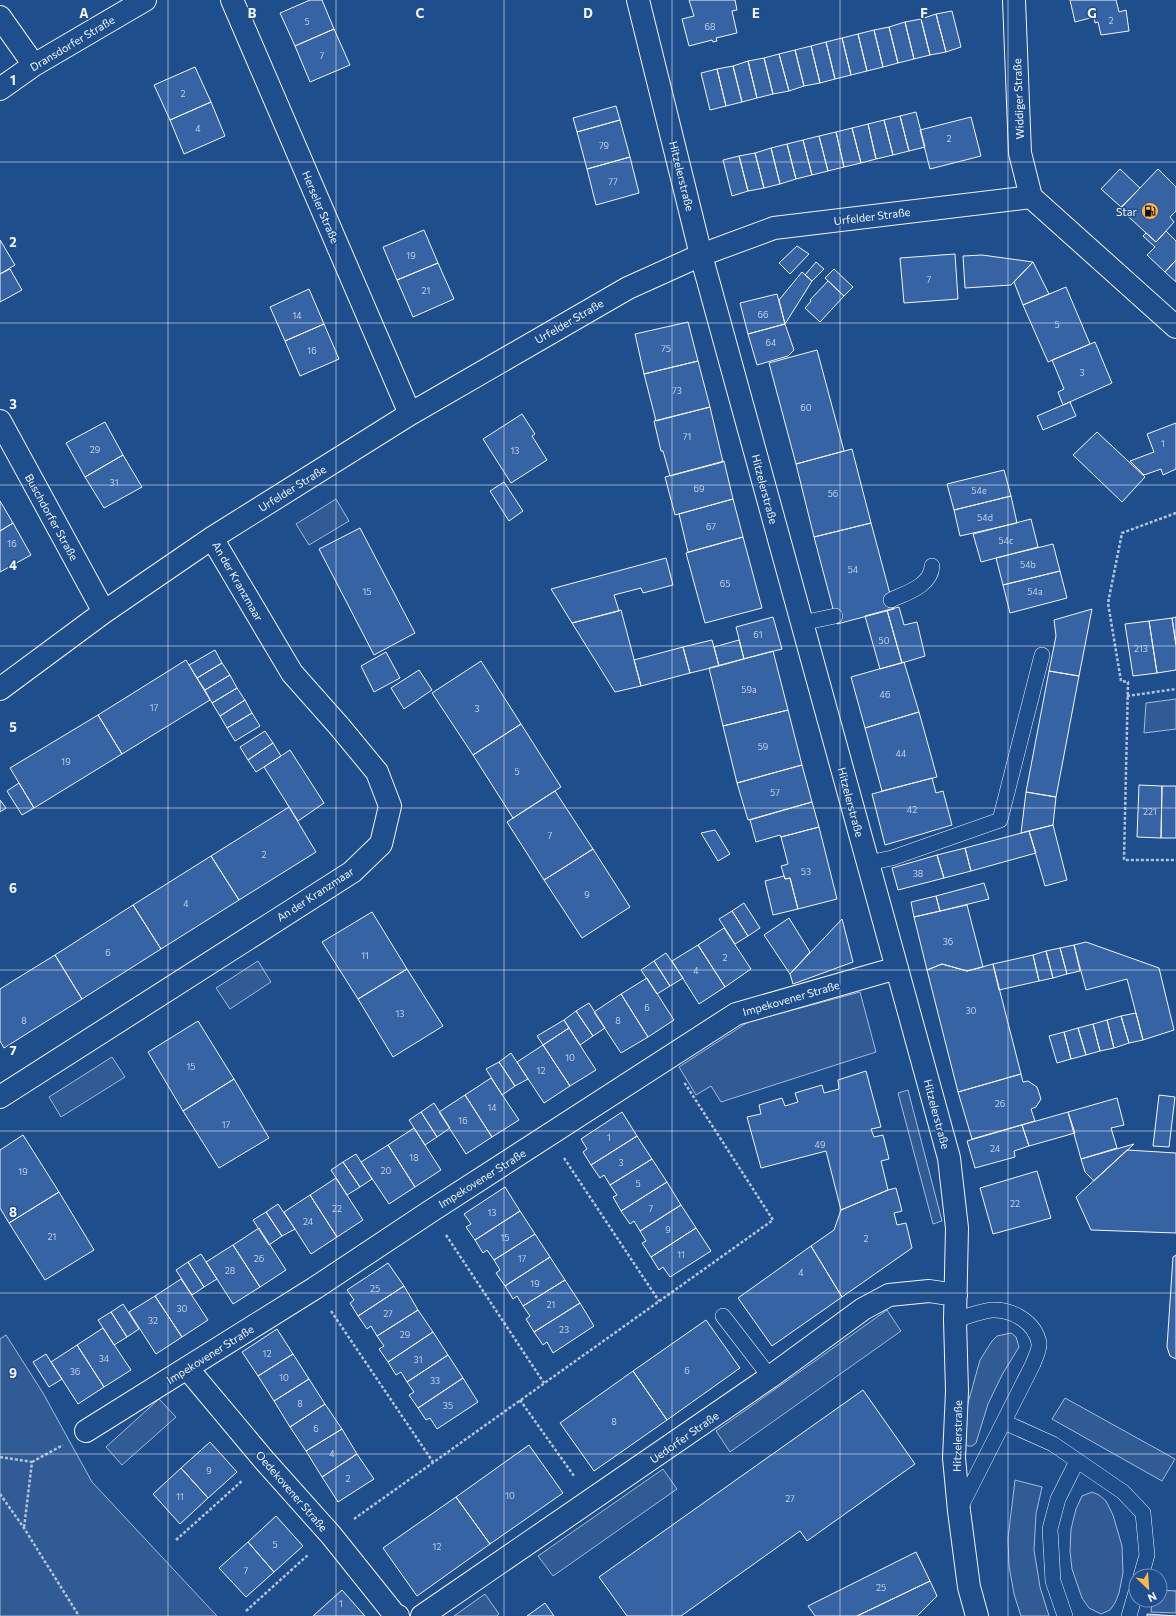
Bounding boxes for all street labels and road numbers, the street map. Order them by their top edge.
street label: Dransdorfer Straße [27,12,117,73]
street label: Widdiger Straße [1010,58,1026,140]
street label: Hitzelerstraße [667,140,697,213]
street label: Herseler Straße [300,169,342,245]
street label: Urfelder Straße [833,205,911,227]
street label: Urfelder Straße [532,296,606,346]
street label: Hitzelerstraße [749,453,781,525]
street label: Urfelder Straße [256,462,328,514]
street label: Buschdorfer Straße [23,471,81,563]
street label: An der Kranzmaar [210,539,266,623]
street label: Hitzelerstraße [835,766,867,838]
street label: An der Kranzmaar [274,864,357,924]
street label: Impekovener Straße [741,978,841,1018]
street label: Hitzelerstraße [921,1078,953,1150]
street label: Impekovener Straße [436,1146,528,1210]
street label: Impekovener Straße [164,1322,256,1386]
street label: Hitzelerstraße [950,1400,964,1472]
street label: Uedorfer Straße [647,1408,721,1466]
street label: Oedekovener Straße [254,1448,331,1534]

